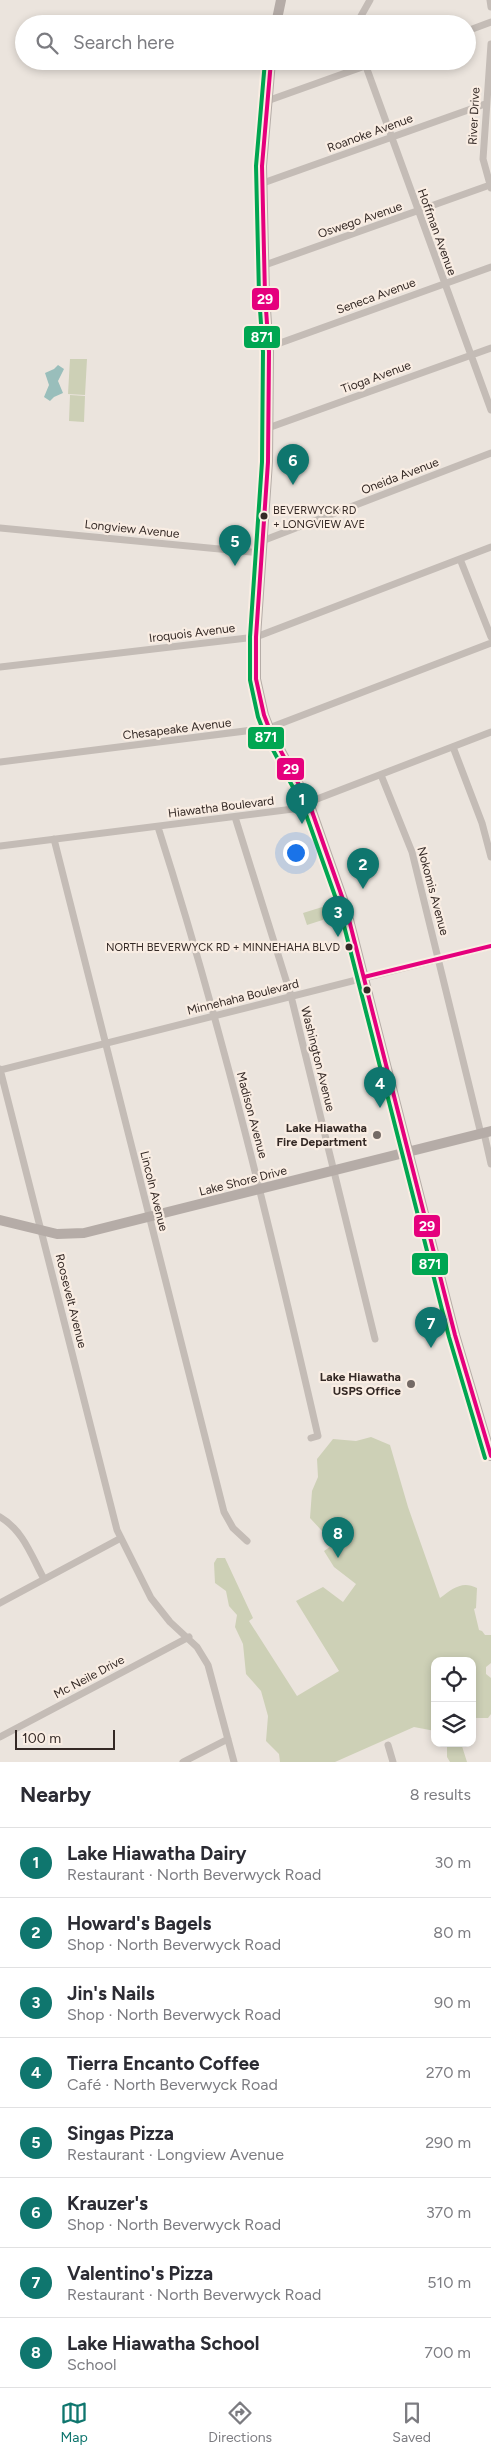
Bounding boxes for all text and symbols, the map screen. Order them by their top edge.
search box [15,15,476,70]
icon: search [33,29,61,57]
text: Search here [73,31,175,54]
street label: River Drive [465,86,483,145]
street label: Roanoke Avenue [325,111,415,155]
street label: Hoffman Avenue [415,187,459,278]
street label: Oswego Avenue [316,199,404,241]
street label: Seneca Avenue [334,275,418,317]
line badge: 29 [251,287,280,311]
text: 29 [257,291,273,308]
line badge: 871 [243,325,281,349]
text: 871 [251,329,273,346]
street label: Tioga Avenue [339,358,413,396]
pin: 6 [277,444,309,485]
street label: Oneida Avenue [359,455,441,497]
place label: BEVERWYCK RD + LONGVIEW AVE [273,504,365,531]
marker: BEVERWYCK RD + LONGVIEW AVE [259,511,269,521]
street label: Longview Avenue [84,517,181,541]
pin: 5 [219,525,251,566]
street label: Iroquois Avenue [148,621,236,645]
street label: Chesapeake Avenue [122,715,232,743]
line badge: 871 [247,726,285,750]
text: 871 [255,729,277,746]
line badge: 29 [276,757,305,781]
text: 29 [283,761,299,778]
pin: 1 [286,783,318,824]
street label: Hiawatha Boulevard [167,794,275,820]
your location [283,840,309,866]
street label: Nokomis Avenue [414,845,452,937]
pin: 2 [347,848,379,889]
pin: 3 [322,896,354,937]
place label: NORTH BEVERWYCK RD + MINNEHAHA BLVD [106,941,340,954]
marker: NORTH BEVERWYCK RD + MINNEHAHA BLVD [344,942,354,952]
street label: Minnehaha Boulevard [186,976,300,1018]
unlabelled marker [362,985,372,995]
street label: Washington Avenue [298,1005,338,1113]
pin: 4 [364,1067,396,1108]
street label: Madison Avenue [234,1070,270,1160]
place label: Lake Hiawatha Fire Department [276,1121,367,1149]
marker: Lake Hiawatha Fire Department [371,1129,383,1141]
street label: Lincoln Avenue [137,1149,171,1233]
street label: Lake Shore Drive [198,1163,289,1199]
line badge: 29 [413,1214,441,1238]
text: 29 [419,1218,435,1235]
street label: Roosevelt Avenue [52,1252,90,1350]
line badge: 871 [411,1252,449,1276]
text: 871 [419,1256,441,1273]
pin: 7 [415,1307,447,1348]
place label: Lake Hiawatha USPS Office [320,1370,401,1398]
marker: Lake Hiawatha USPS Office [405,1378,417,1390]
pin: 8 [322,1517,354,1558]
street label: Mc Neile Drive [51,1652,127,1702]
map controls [431,1657,476,1747]
button: locate [431,1657,476,1702]
button: layers [431,1702,476,1747]
scale bar [15,1727,115,1750]
text: 100 m [22,1730,61,1747]
text: Nearby [20,1782,91,1807]
text: 8 results [410,1785,471,1804]
text: Lake Hiawatha Dairy [67,1842,247,1865]
text: 1 [33,1853,39,1872]
text: 30 m [434,1853,471,1872]
text: Restaurant · North Beverwyck Road [67,1865,321,1884]
text: Howard's Bagels [67,1912,211,1935]
text: 2 [31,1923,41,1942]
text: 80 m [433,1923,471,1942]
text: Shop · North Beverwyck Road [67,1935,281,1954]
text: Jin's Nails [67,1982,155,2005]
text: 3 [32,1993,40,2012]
text: 90 m [434,1993,471,2012]
text: Shop · North Beverwyck Road [67,2005,281,2024]
text: Tierra Encanto Coffee [67,2052,260,2075]
text: 4 [31,2063,41,2082]
text: 270 m [426,2063,471,2082]
text: Café · North Beverwyck Road [67,2075,278,2094]
text: Singas Pizza [67,2122,174,2145]
text: 5 [31,2133,41,2152]
text: 290 m [425,2133,471,2152]
text: Restaurant · Longview Avenue [67,2145,284,2164]
text: Krauzer's [67,2192,148,2215]
text: 6 [31,2203,41,2222]
text: 370 m [426,2203,471,2222]
text: Shop · North Beverwyck Road [67,2215,281,2234]
text: Valentino's Pizza [67,2262,213,2285]
text: 7 [32,2273,40,2292]
text: 510 m [427,2273,471,2292]
text: Restaurant · North Beverwyck Road [67,2285,321,2304]
text: Lake Hiawatha School [67,2332,260,2355]
text: 8 [31,2343,41,2362]
text: 700 m [424,2343,471,2362]
text: School [67,2355,117,2374]
tab: Map [60,2399,88,2446]
tab: Directions [208,2399,272,2446]
tab: Saved [392,2399,431,2446]

